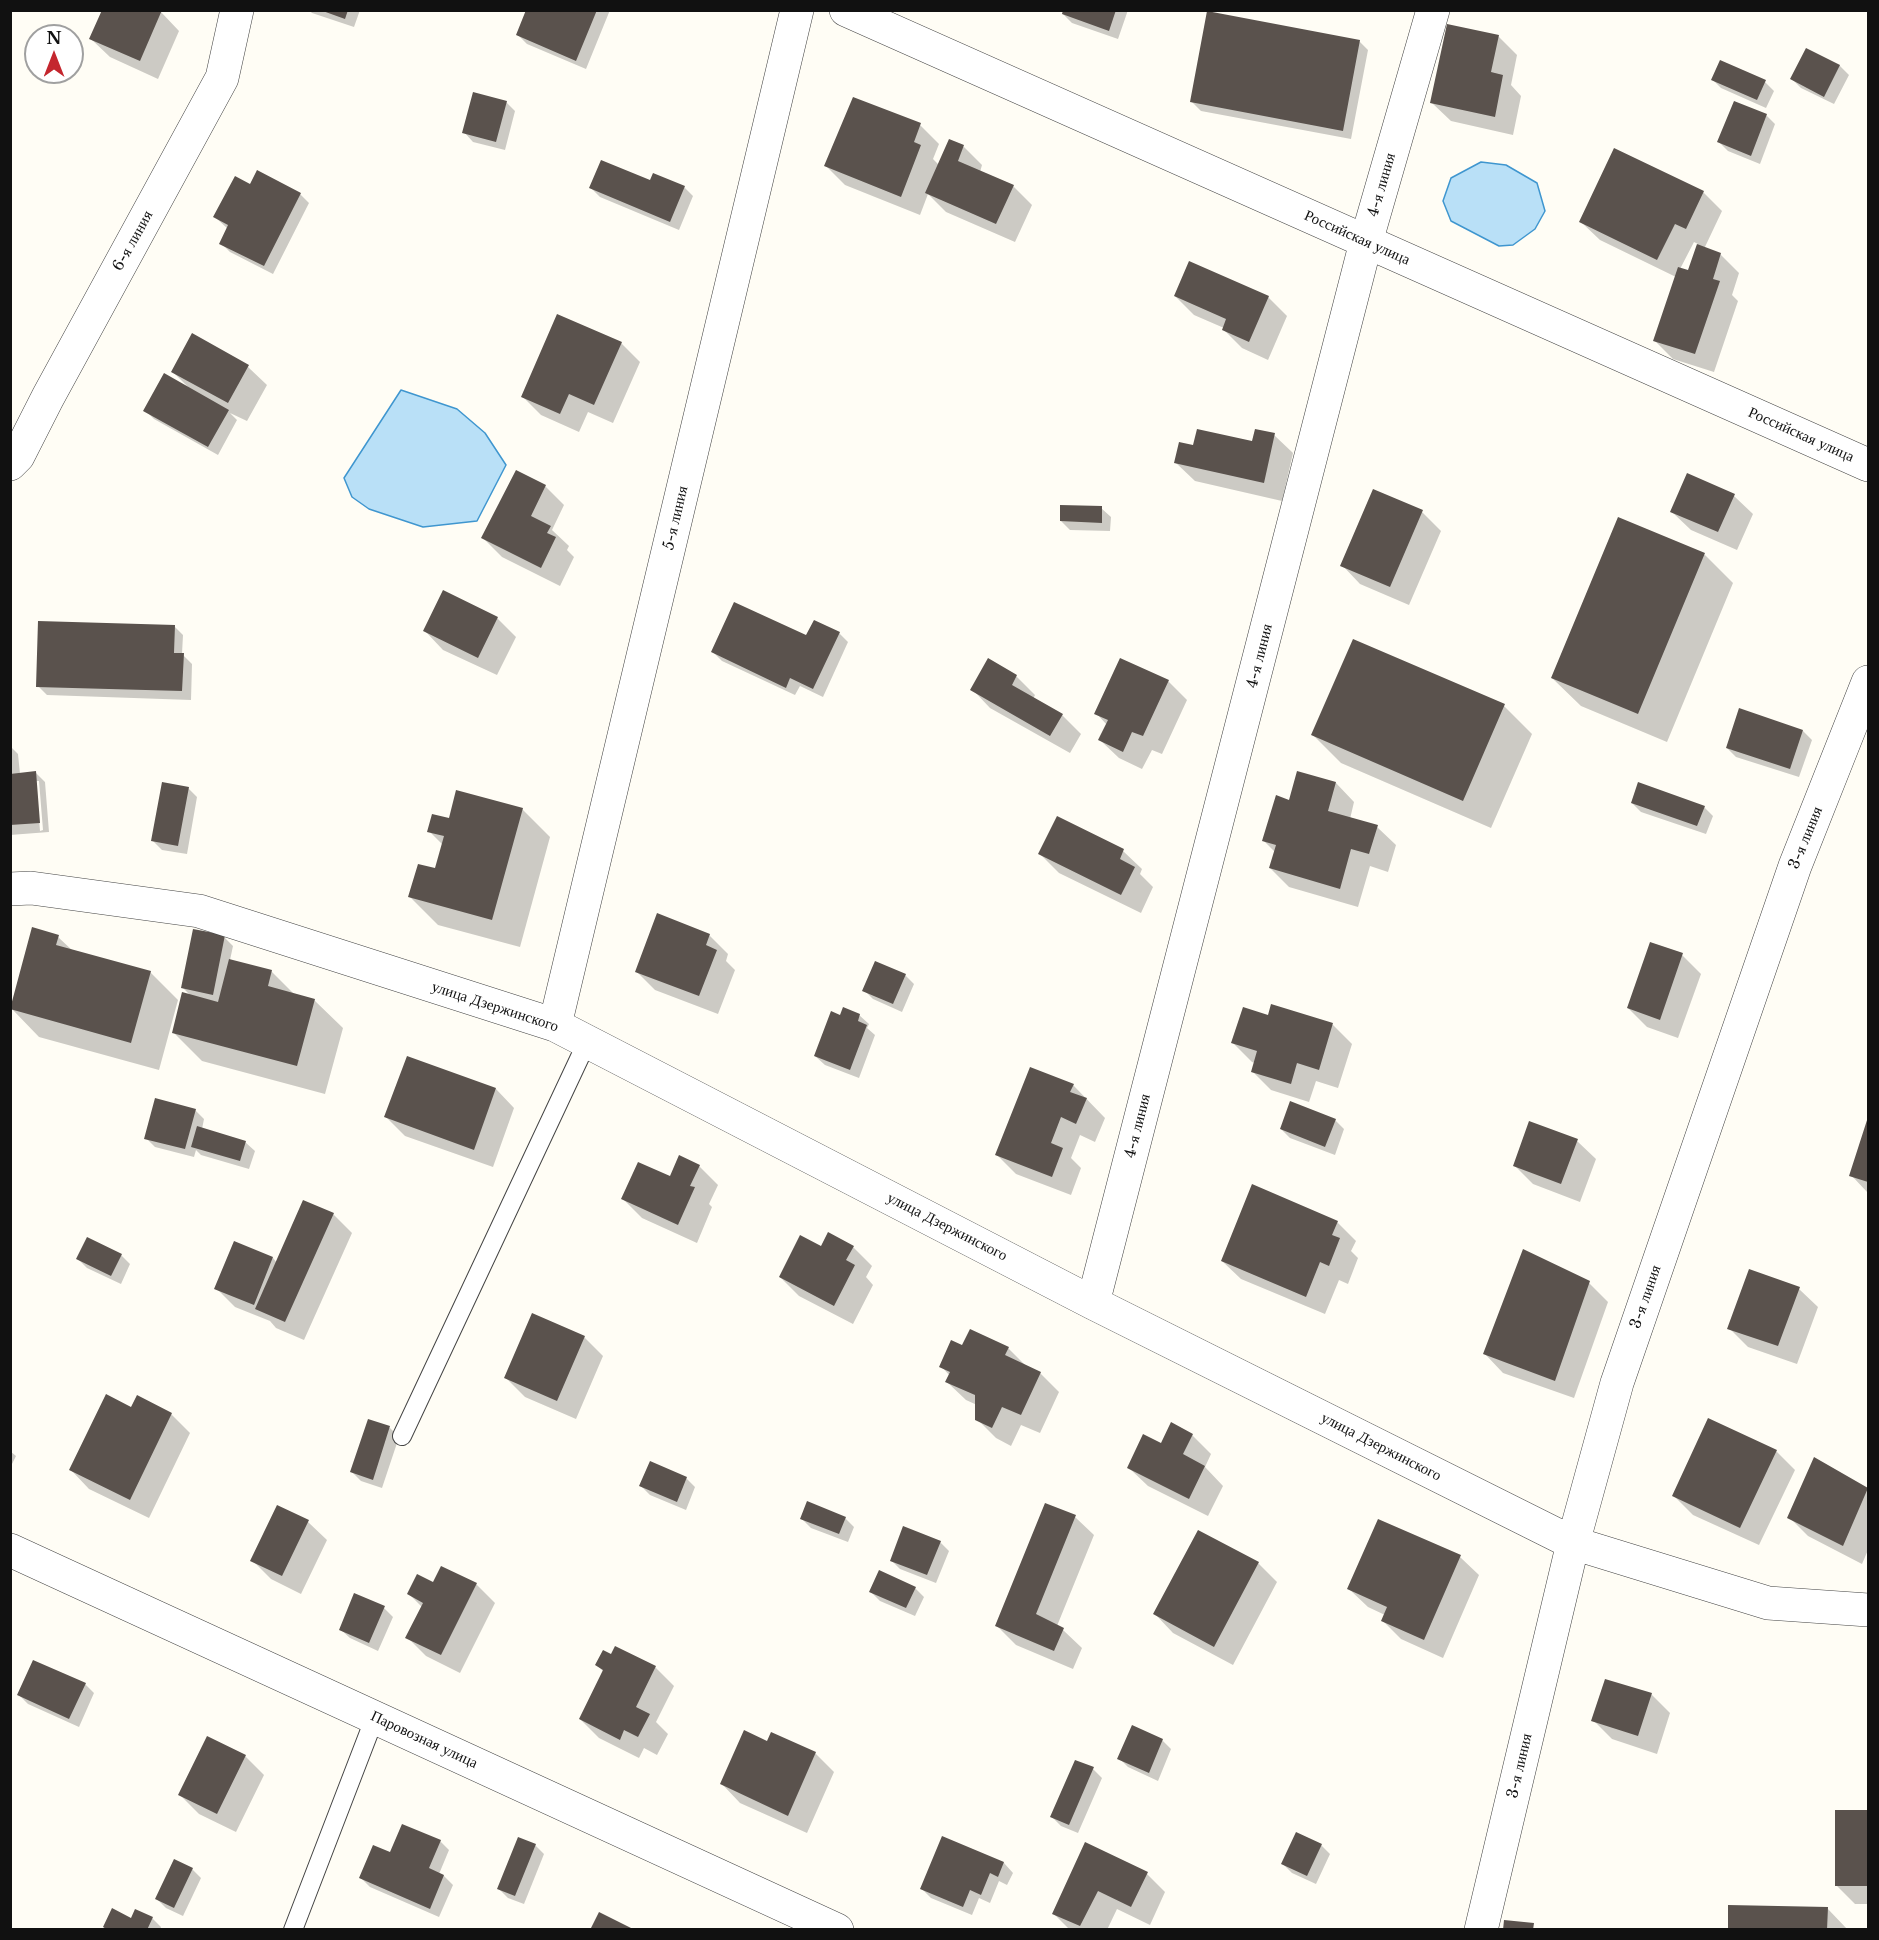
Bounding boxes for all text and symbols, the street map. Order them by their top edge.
north arrow [24,24,84,84]
text: N [46,28,62,48]
street label: 4-я линия [1364,151,1400,219]
street label: Российская улица [1301,207,1413,269]
street label: 6-я линия [109,208,157,274]
street label: Российская улица [1745,404,1857,466]
street label: 5-я линия [660,484,692,552]
street label: 4-я линия [1243,622,1277,690]
street label: 3-я линия [1785,804,1827,872]
street label: улица Дзержинского [429,978,561,1036]
street label: 4-я линия [1121,1092,1155,1160]
street label: улица Дзержинского [884,1189,1010,1265]
street label: 3-я линия [1627,1263,1665,1331]
street label: улица Дзержинского [1318,1409,1444,1485]
street label: Паровозная улица [368,1707,480,1773]
street label: 3-я линия [1504,1732,1536,1800]

